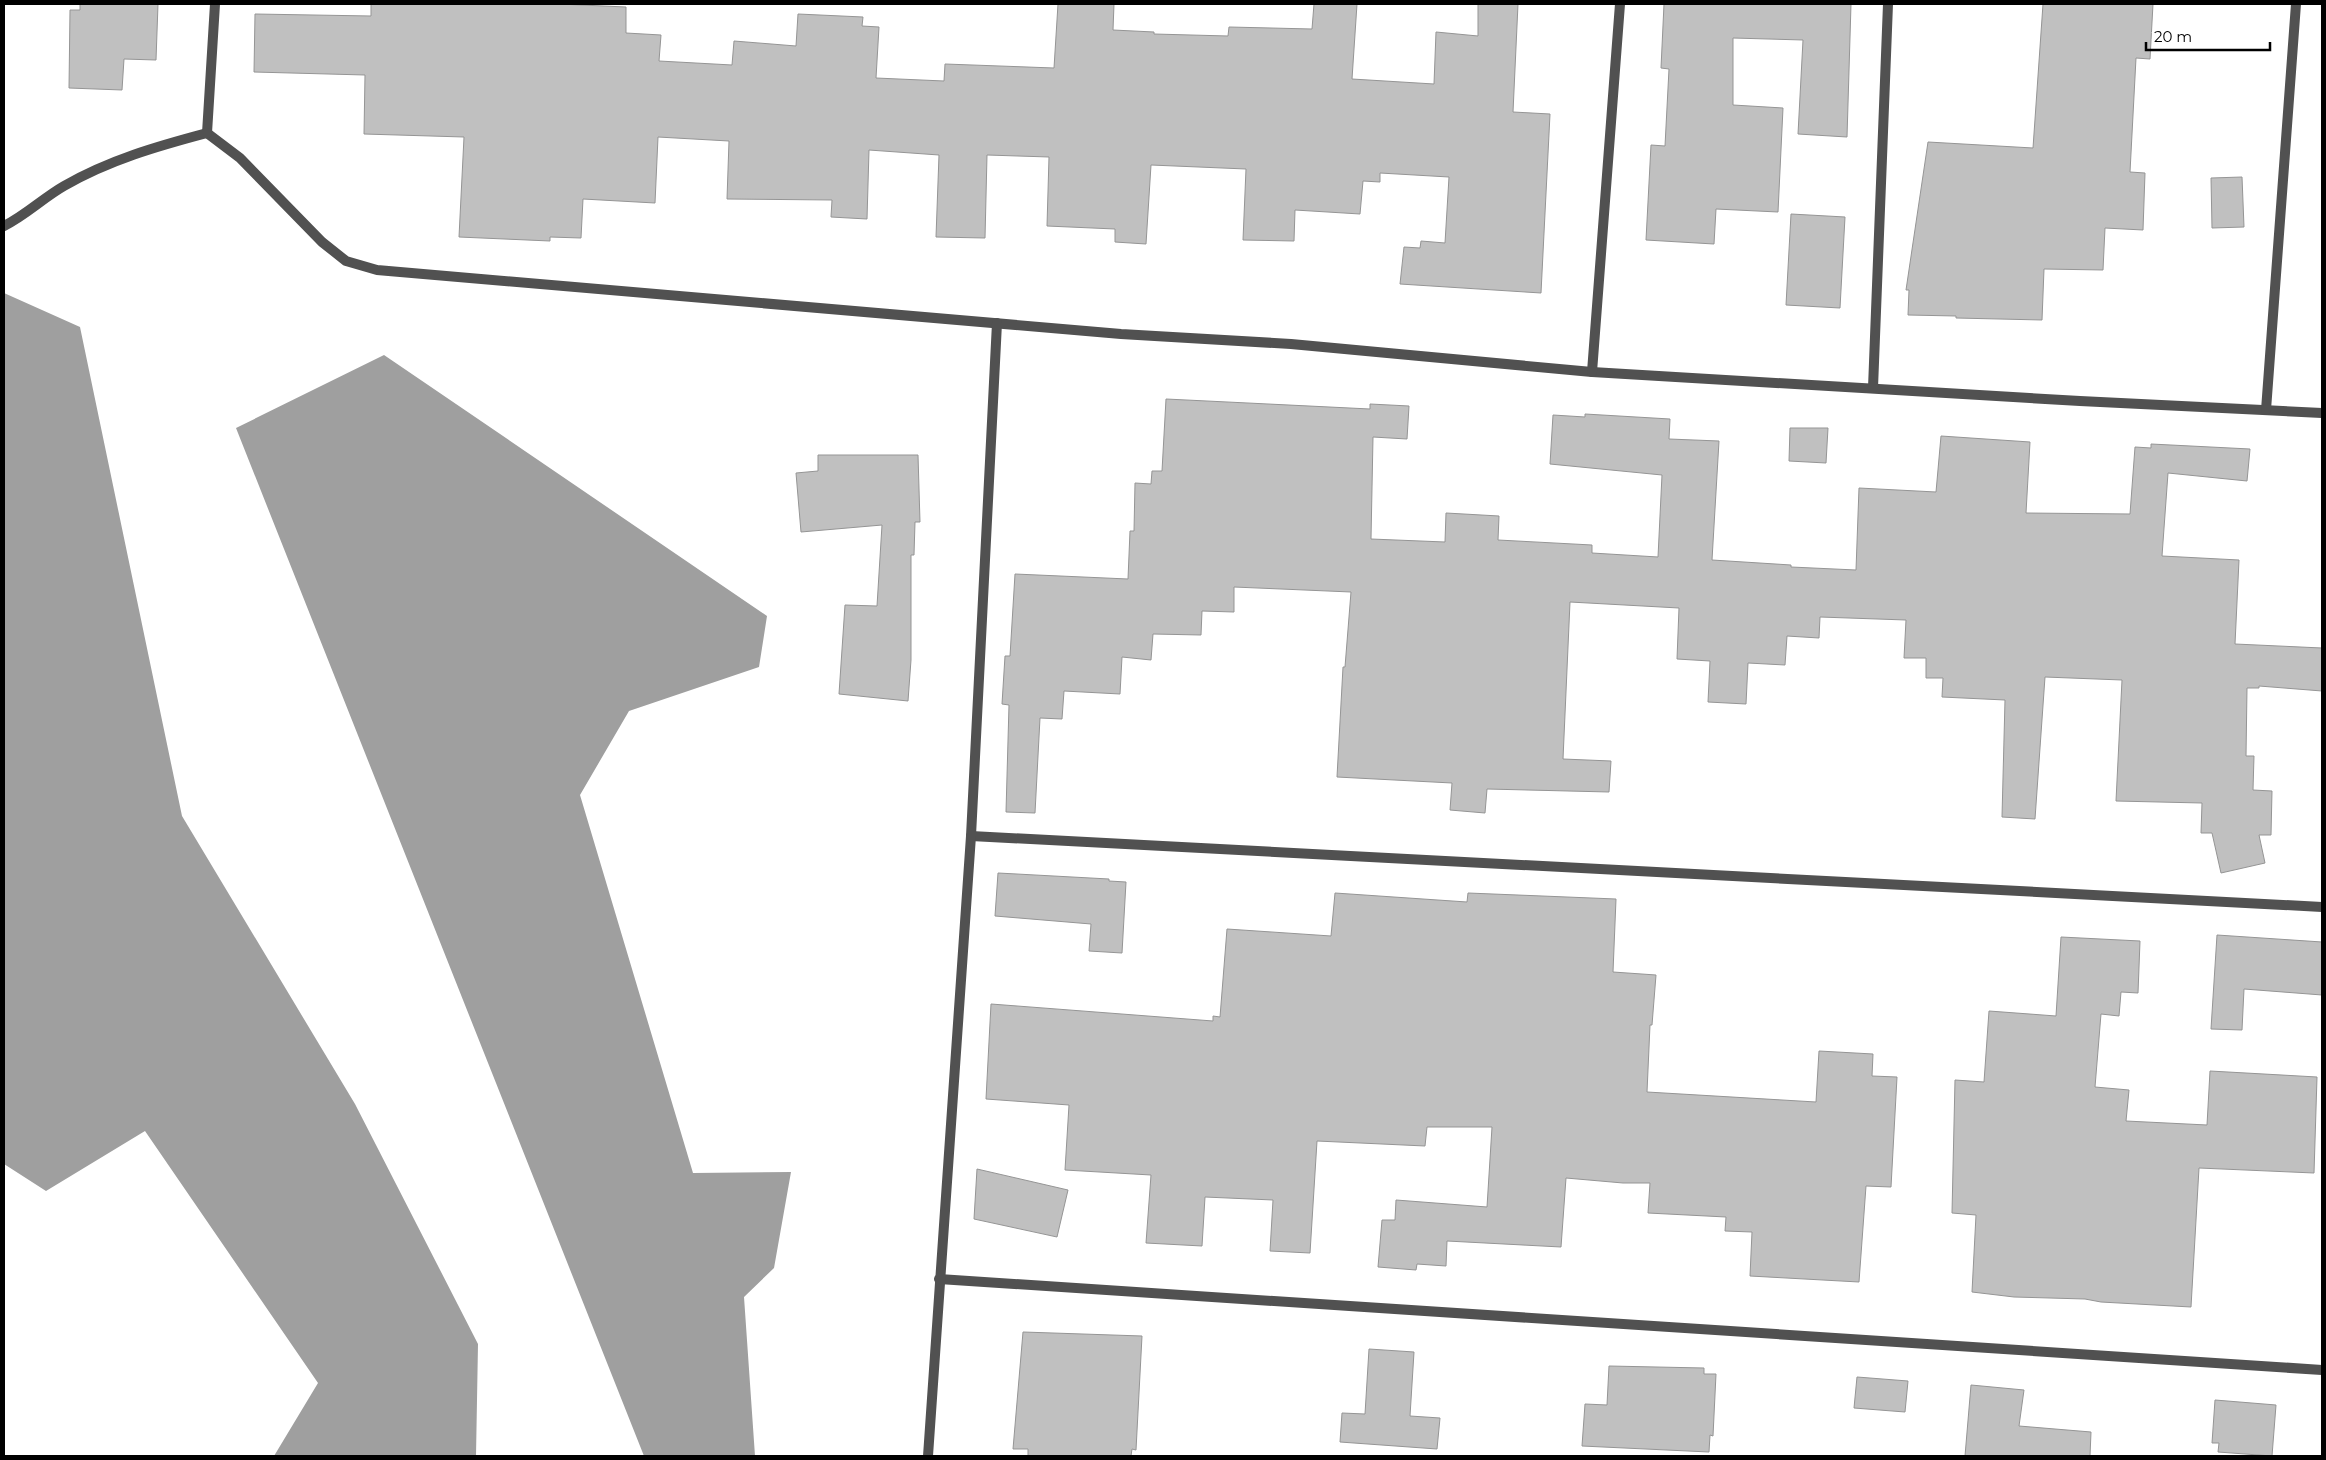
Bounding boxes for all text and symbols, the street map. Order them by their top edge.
scale bar [2146,20,2270,52]
text: 20 m [2154,27,2192,46]

